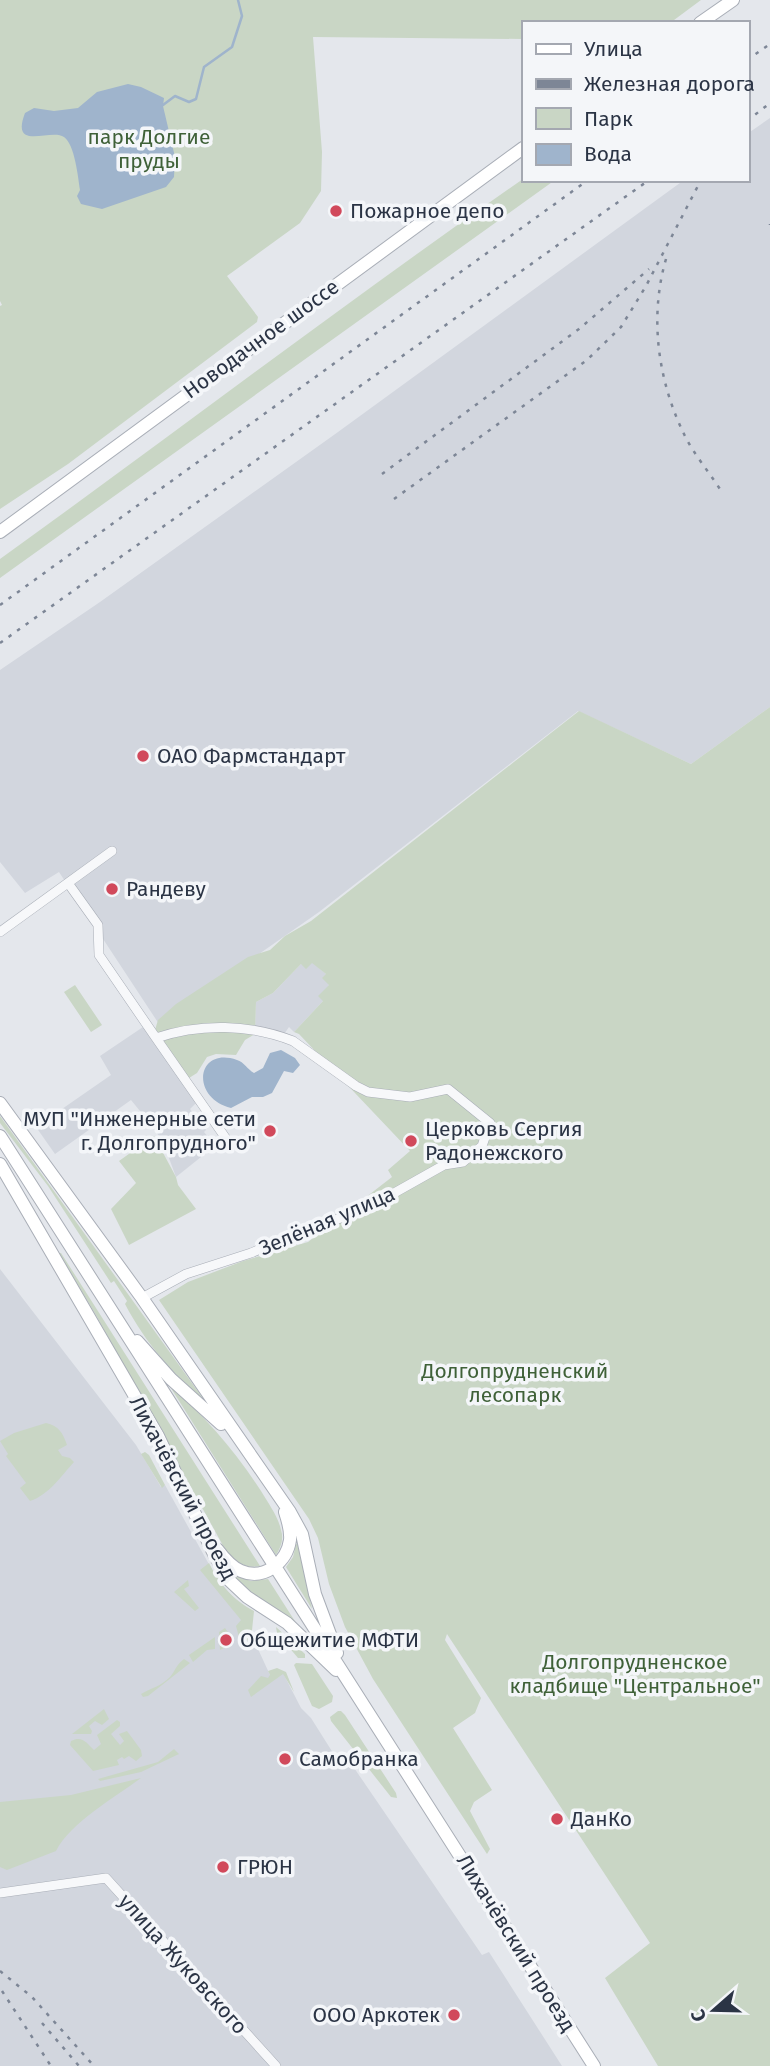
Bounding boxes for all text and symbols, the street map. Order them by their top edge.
legend [522,21,749,182]
text: Улица [584,36,643,62]
text: Железная дорога [584,71,755,97]
text: Парк [584,106,633,132]
park label: парк Долгие пруды [88,124,210,174]
text: Вода [584,141,632,167]
place label: Пожарное депо [350,198,504,224]
marker: Пожарное депо [328,203,344,219]
street label: Новодачное шоссе [178,274,344,404]
place label: ОАО Фармстандарт [157,743,346,769]
marker: ОАО Фармстандарт [135,748,151,764]
place label: Рандеву [126,876,207,902]
marker: Рандеву [104,881,120,897]
place label: МУП "Инженерные сети г. Долгопрудного" [23,1106,256,1156]
place label: Церковь Сергия Радонежского [425,1116,583,1166]
marker: МУП "Инженерные сети г. Долгопрудного" [262,1123,278,1139]
marker: Церковь Сергия Радонежского [403,1133,419,1149]
street label: Зелёная улица [255,1181,399,1261]
park label: Долгопрудненский лесопарк [421,1358,608,1408]
street label: Лихачёвский проезд [124,1392,242,1584]
place label: Общежитие МФТИ [240,1627,419,1653]
marker: Общежитие МФТИ [218,1632,234,1648]
park label: Долгопрудненское кладбище "Центральное" [509,1649,761,1699]
place label: Самобранка [299,1746,419,1772]
marker: Самобранка [277,1751,293,1767]
place label: ДанКо [570,1806,632,1832]
marker: ДанКо [549,1811,565,1827]
street label: Лихачёвский проезд [451,1849,581,2037]
place label: ГРЮН [237,1854,293,1880]
marker: ГРЮН [215,1859,231,1875]
street label: улица Жуковского [113,1888,253,2040]
north arrow [679,1975,749,2045]
place label: ООО Аркотек [313,2002,440,2028]
marker: ООО Аркотек [446,2007,462,2023]
text: С [686,2007,711,2025]

